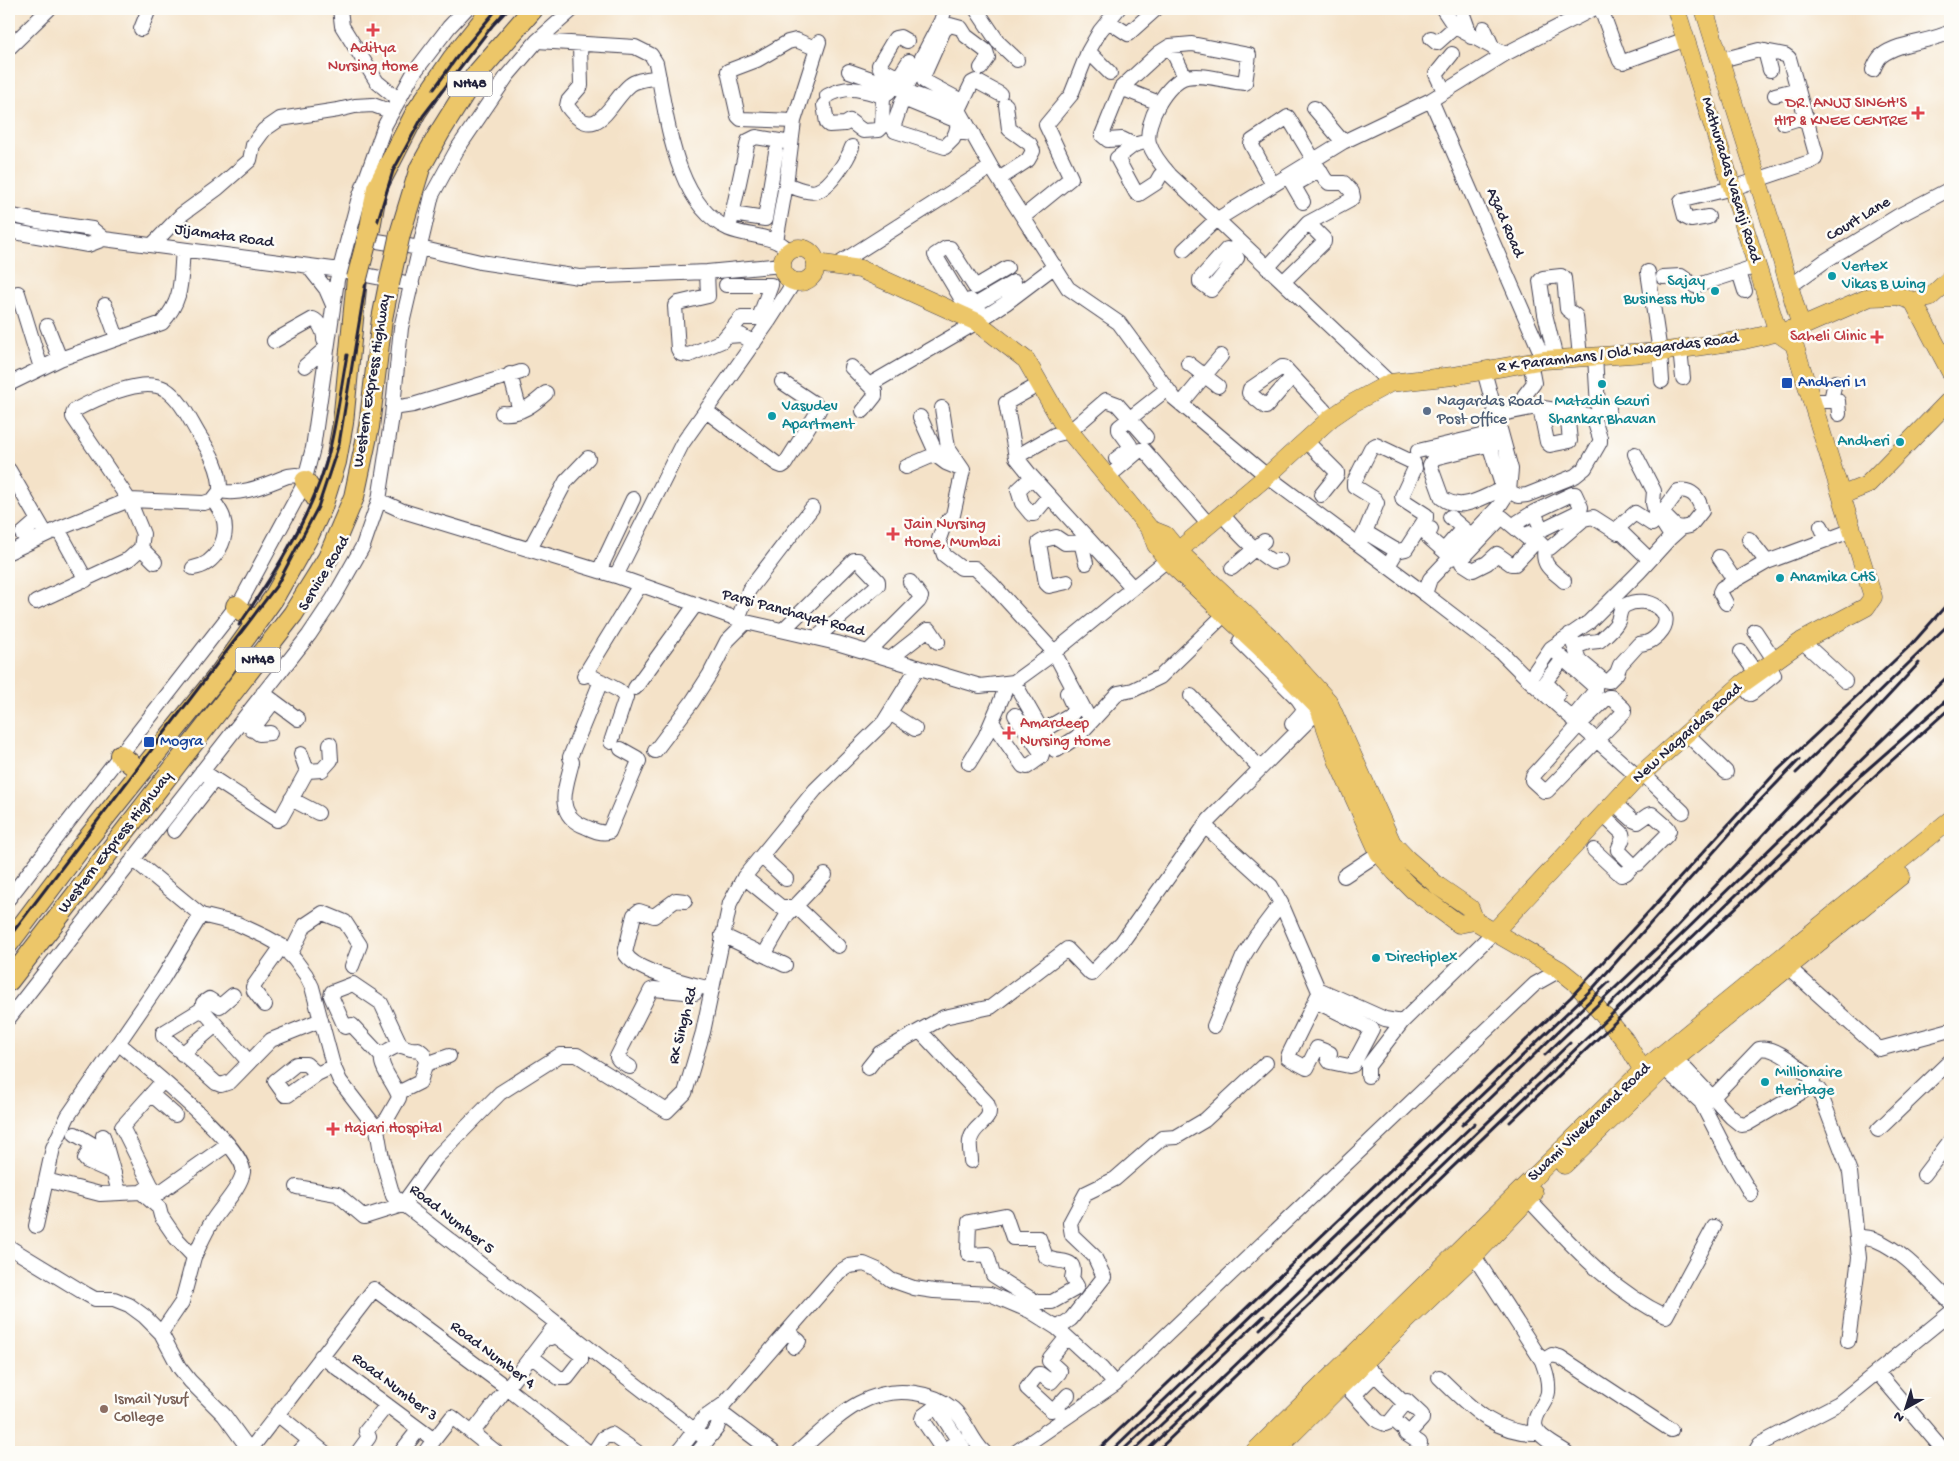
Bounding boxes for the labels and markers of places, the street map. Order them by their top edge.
marker: Aditya Nursing Home [366,23,380,37]
place label: Aditya Nursing Home [328,40,419,77]
place label: DR. ANUJ SINGH'S HIP & KNEE CENTRE [1774,95,1908,132]
marker: DR. ANUJ SINGH'S HIP & KNEE CENTRE [1911,106,1925,120]
place label: Vertex Vikas B Wing [1841,258,1926,295]
marker: Vertex Vikas B Wing [1826,270,1838,282]
place label: Sajay Business Hub [1622,273,1706,310]
marker: Sajay Business Hub [1709,285,1721,297]
place label: Saheli Clinic [1790,328,1867,347]
marker: Saheli Clinic [1870,330,1884,344]
place label: Andheri L1 [1798,374,1867,393]
marker: Andheri L1 [1780,376,1794,390]
marker: Matadin Gauri Shankar Bhavan [1596,378,1608,390]
place label: Nagardas Road Post Office [1436,393,1544,430]
place label: Matadin Gauri Shankar Bhavan [1548,393,1656,430]
place label: Vasudev Apartment [781,398,856,435]
marker: Nagardas Road Post Office [1421,405,1433,417]
marker: Vasudev Apartment [766,410,778,422]
place label: Andheri [1838,433,1890,452]
marker: Andheri [1894,436,1906,448]
place label: Jain Nursing Home, Mumbai [904,516,1001,553]
marker: Jain Nursing Home, Mumbai [886,527,900,541]
place label: Anamika CHS [1790,569,1876,588]
marker: Anamika CHS [1774,572,1786,584]
place label: Amardeep Nursing Home [1020,715,1111,752]
marker: Amardeep Nursing Home [1002,726,1016,740]
place label: Mogra [160,733,204,752]
marker: Mogra [142,735,156,749]
place label: Directiplex [1385,949,1458,968]
marker: Directiplex [1370,952,1382,964]
place label: Millionaire Heritage [1775,1064,1843,1101]
marker: Millionaire Heritage [1759,1076,1771,1088]
place label: Hajari Hospital [344,1120,442,1139]
marker: Hajari Hospital [326,1122,340,1136]
place label: Ismail Yusuf College [114,1391,189,1428]
marker: Ismail Yusuf College [98,1403,110,1415]

